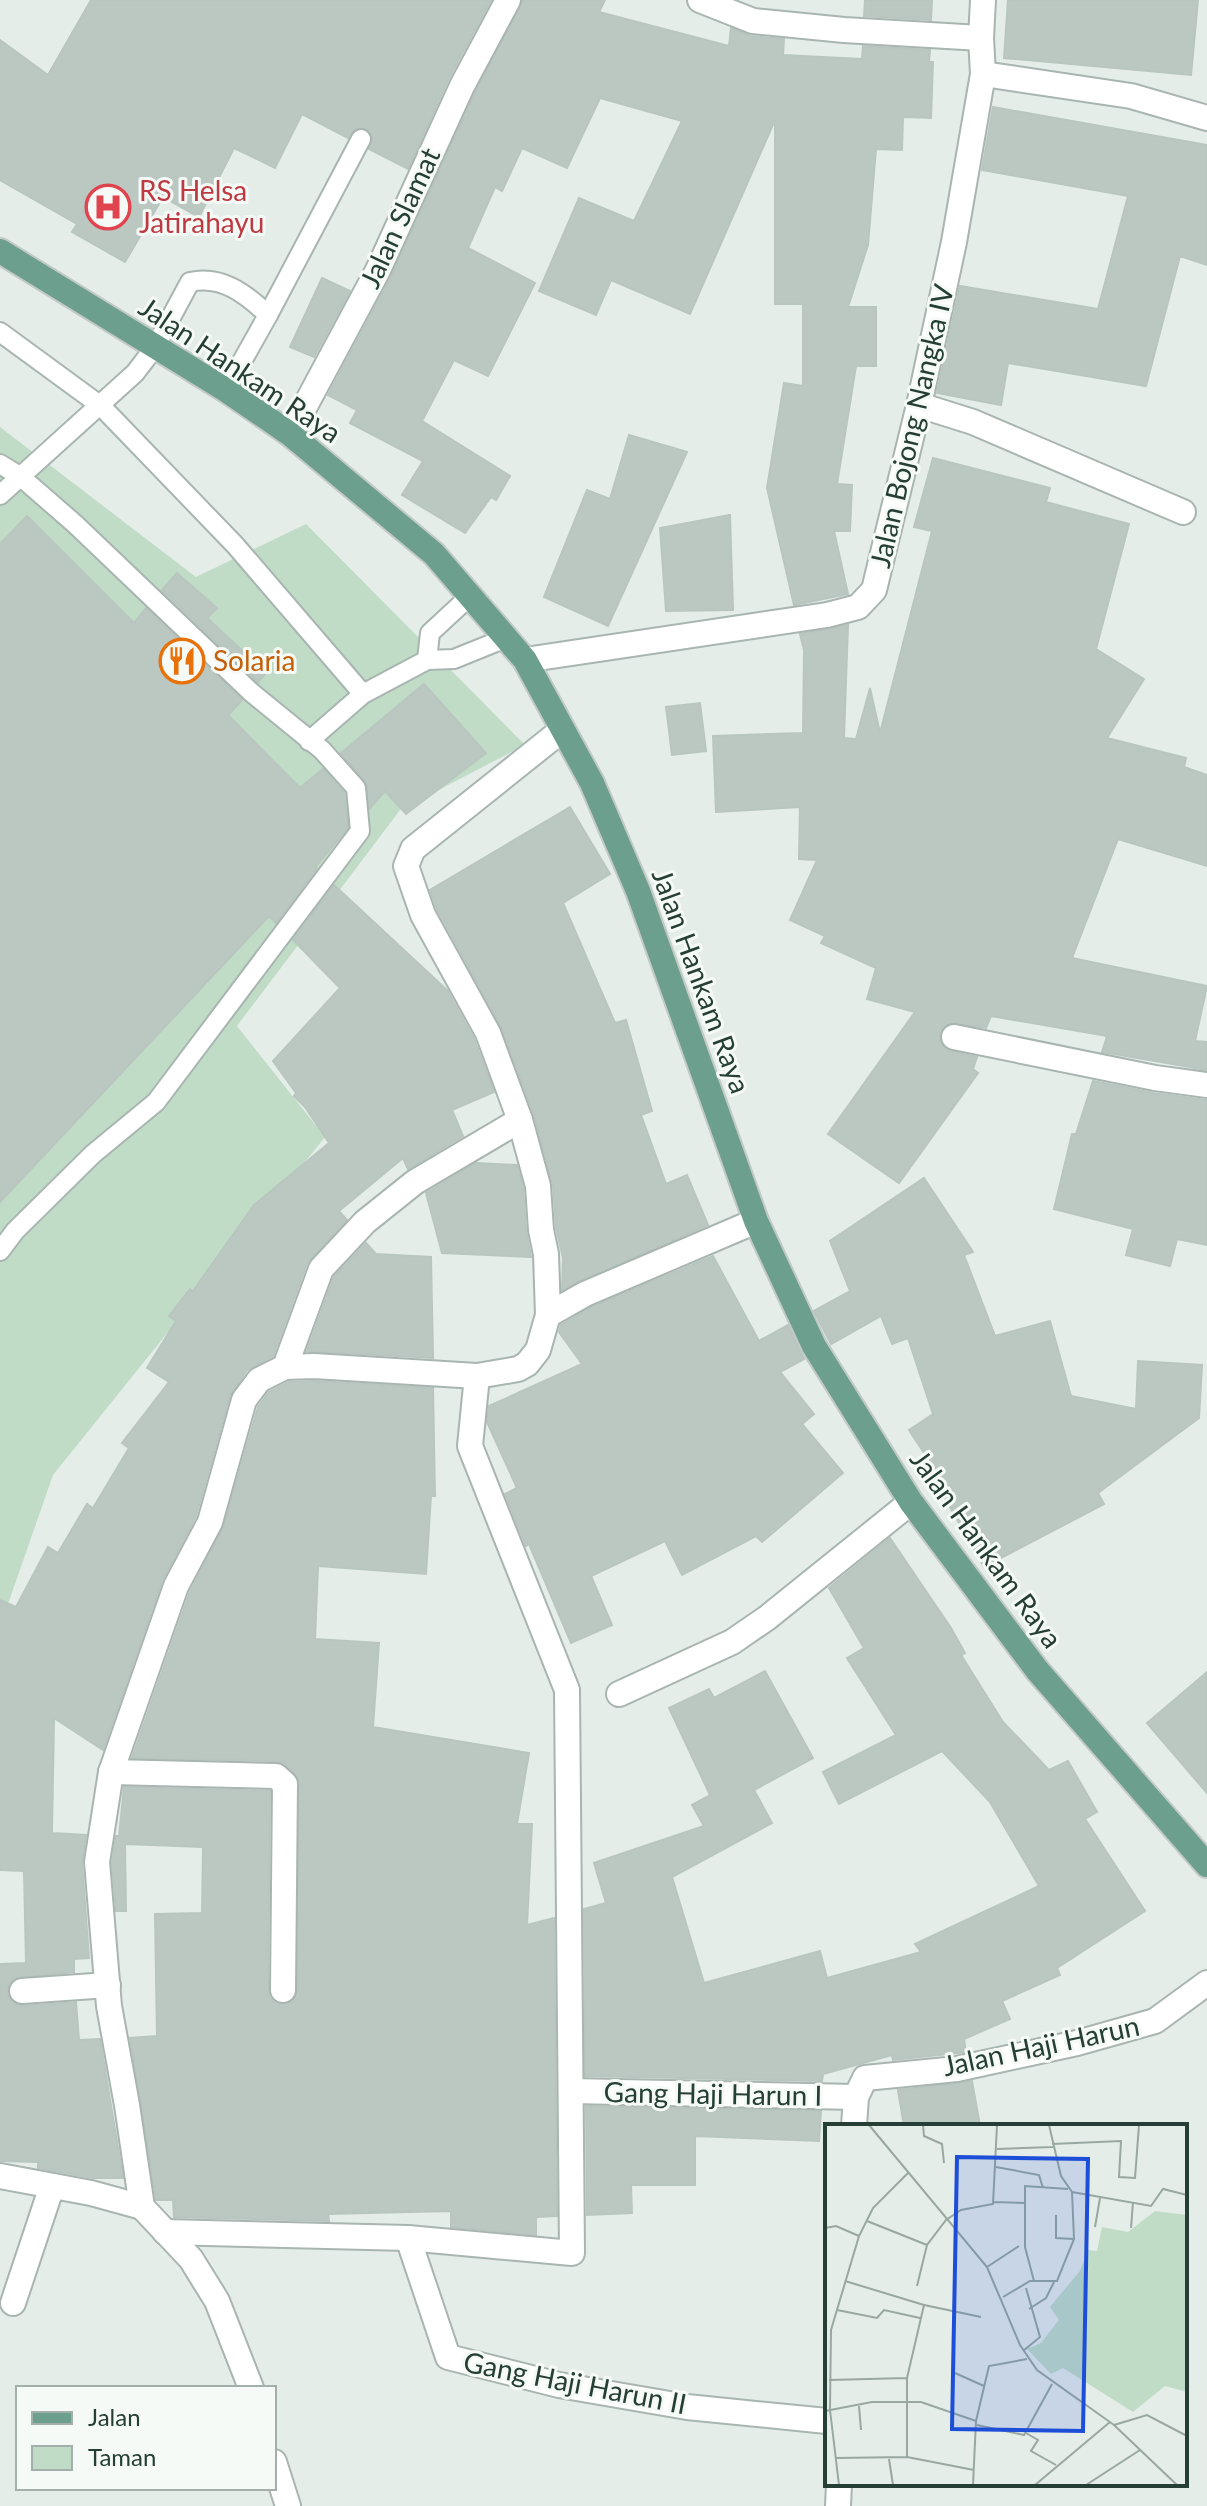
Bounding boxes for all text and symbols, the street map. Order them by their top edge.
street label: Jalan Slamat [352,142,446,293]
place label: RS Helsa Jatirahayu [139,173,264,239]
hospital icon: RS Helsa Jatirahayu [84,183,132,231]
street label: Jalan Bojong Nangka IV [862,281,960,571]
street label: Jalan Hankam Raya [133,289,348,449]
restaurant icon: Solaria [158,637,206,685]
place label: Solaria [213,643,295,677]
street label: Jalan Hankam Raya [646,864,758,1098]
street label: Jalan Hankam Raya [904,1443,1070,1654]
street label: Jalan Haji Harun [939,2008,1142,2082]
street label: Gang Haji Harun I [604,2074,823,2112]
inset map [825,2124,1187,2486]
street label: Gang Haji Harun II [461,2344,689,2420]
legend [16,2386,276,2490]
text: Jalan [88,2402,141,2431]
text: Taman [88,2442,156,2471]

